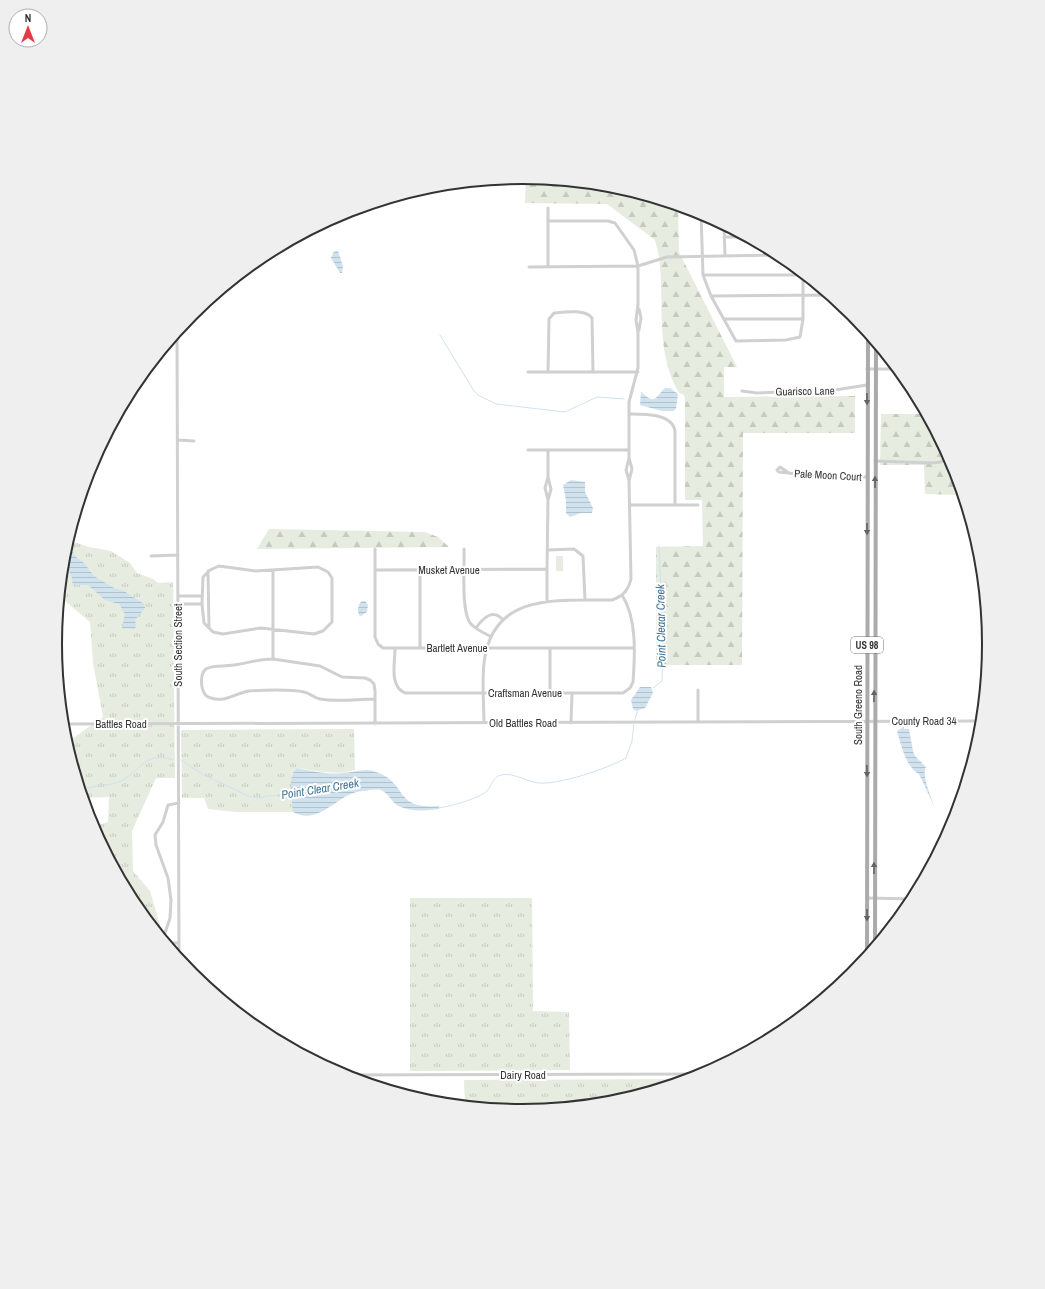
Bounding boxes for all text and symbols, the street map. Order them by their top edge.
north arrow [8,8,48,48]
text: N [25,11,31,25]
street label: Guarisco Lane [775,383,835,399]
one-way arrow [864,393,870,406]
street label: Pale Moon Court [794,466,863,484]
one-way arrow [872,475,878,488]
one-way arrow [864,523,870,536]
street label: Musket Avenue [418,563,480,577]
water label: Point Cleaar Creek [652,583,670,668]
street label: South Section Street [171,603,185,687]
road number: US 98 [851,637,883,653]
street label: Bartlett Avenue [426,641,488,655]
street label: South Greeno Road [851,665,865,745]
street label: Craftsman Avenue [488,686,562,700]
one-way arrow [871,690,878,702]
street label: County Road 34 [891,714,957,728]
street label: Old Battles Road [489,716,557,730]
street label: Battles Road [95,717,147,731]
one-way arrow [864,765,870,778]
water label: Point Clear Creek [280,775,361,803]
one-way arrow [871,861,877,874]
one-way arrow [864,909,870,922]
street label: Dairy Road [500,1068,546,1082]

